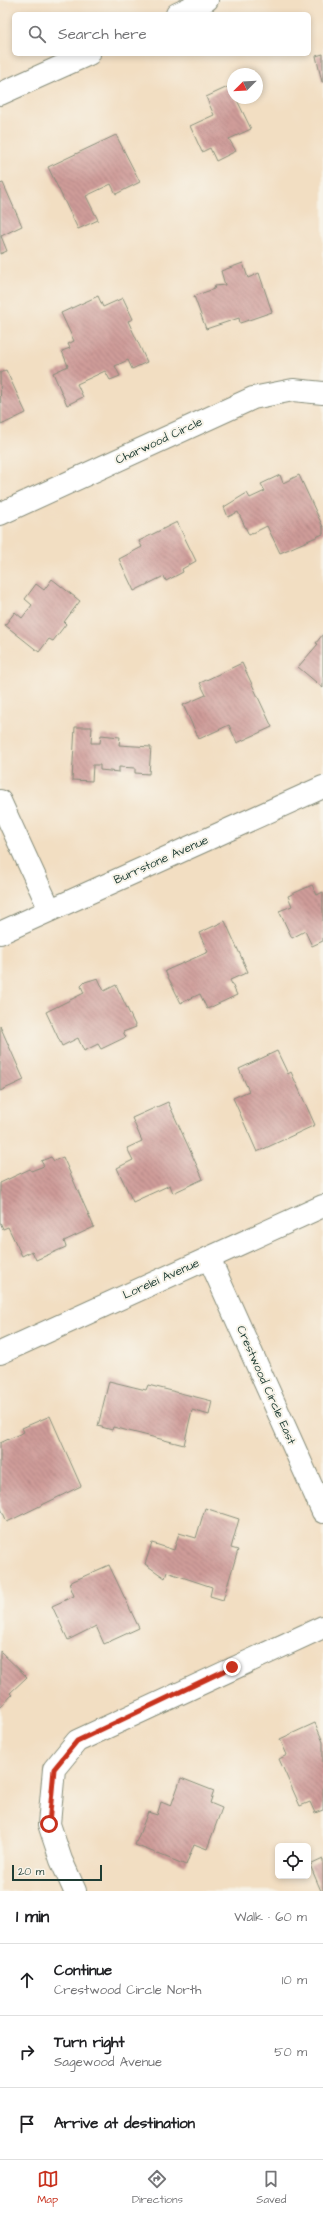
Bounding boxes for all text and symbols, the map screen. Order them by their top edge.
search box [12,12,311,56]
icon: search [26,23,48,45]
text: Search here [58,24,147,45]
north arrow [227,68,263,104]
street label: Charwood Circle [113,413,206,469]
street label: Burrstone Avenue [111,831,211,888]
street label: Lorelei Avenue [120,1254,202,1303]
street label: Crestwood Circle East [232,1323,300,1447]
route end [223,1658,241,1676]
route start [40,1815,58,1833]
map controls [275,1843,311,1879]
button: locate [275,1843,311,1879]
scale bar [12,1863,102,1882]
text: 20 m [18,1864,44,1879]
text: 1 min [16,1905,49,1929]
text: Walk · 60 m [234,1908,307,1926]
text: Continue [54,1960,112,1981]
icon: ahead [16,1969,38,1991]
text: 10 m [282,1971,307,1989]
text: Crestwood Circle North [54,1981,201,1999]
text: Turn right [54,2032,125,2053]
icon: right [16,2041,38,2063]
text: 50 m [274,2043,307,2061]
text: Sagewood Avenue [54,2053,162,2071]
icon: arrive [16,2113,38,2135]
text: Arrive at destination [54,2113,195,2134]
tab: Map [37,2168,59,2207]
tab: Directions [132,2168,183,2207]
tab: Saved [256,2168,286,2207]

